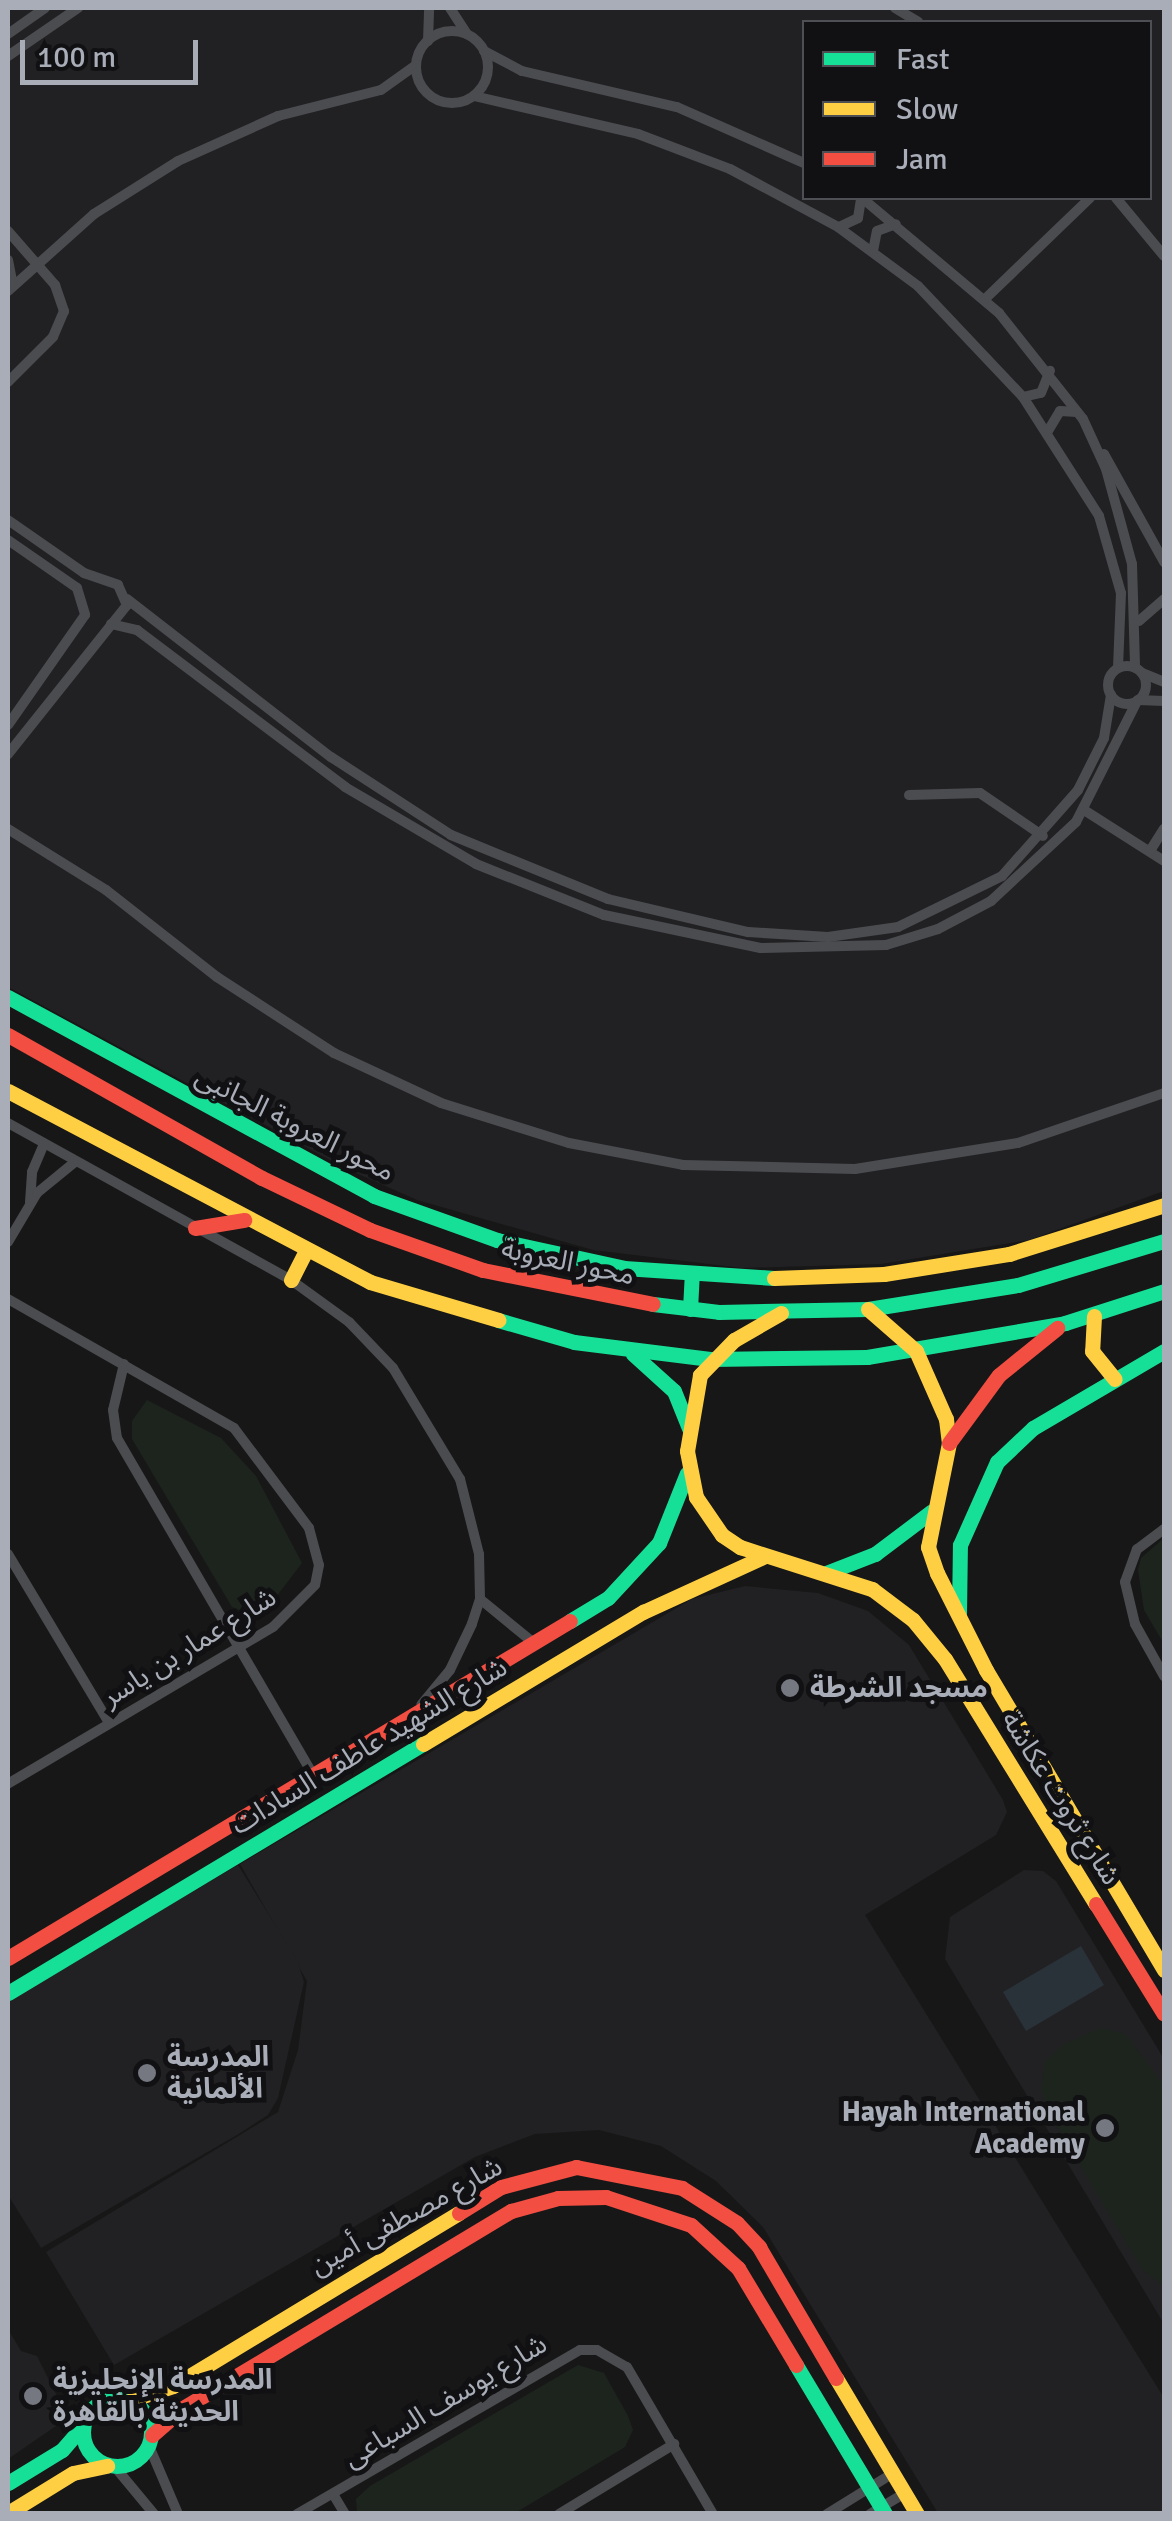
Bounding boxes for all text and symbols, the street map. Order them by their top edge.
scale bar [25,20,202,82]
legend [802,20,1152,200]
text: 100 m [37,39,116,76]
text: Fast [896,41,949,78]
text: Slow [896,91,958,128]
text: Jam [896,141,948,178]
street label: محور العروبة الجانبى [190,1059,400,1189]
street label: محور العروبة [498,1231,638,1293]
street label: شارع عمار بن ياسر [96,1580,282,1714]
street label: شارع الشهيد عاطف السادات [225,1650,513,1842]
place label: مسجد الشرطة [810,1671,988,1705]
marker: مسجد الشرطة [779,1677,801,1699]
street label: شارع ثروت عكاشة [994,1705,1128,1891]
place label: المدرسة الألمانية [167,2040,269,2106]
marker: المدرسة الألمانية [136,2062,158,2084]
place label: Hayah International Academy [842,2095,1085,2161]
marker: Hayah International Academy [1094,2117,1116,2139]
street label: شارع مصطفى أمين [304,2149,508,2283]
street label: شارع يوسف السباعى [337,2327,553,2475]
place label: المدرسة الإنجليزية الحديثة بالقاهرة [53,2363,272,2429]
marker: المدرسة الإنجليزية الحديثة بالقاهرة [22,2385,44,2407]

